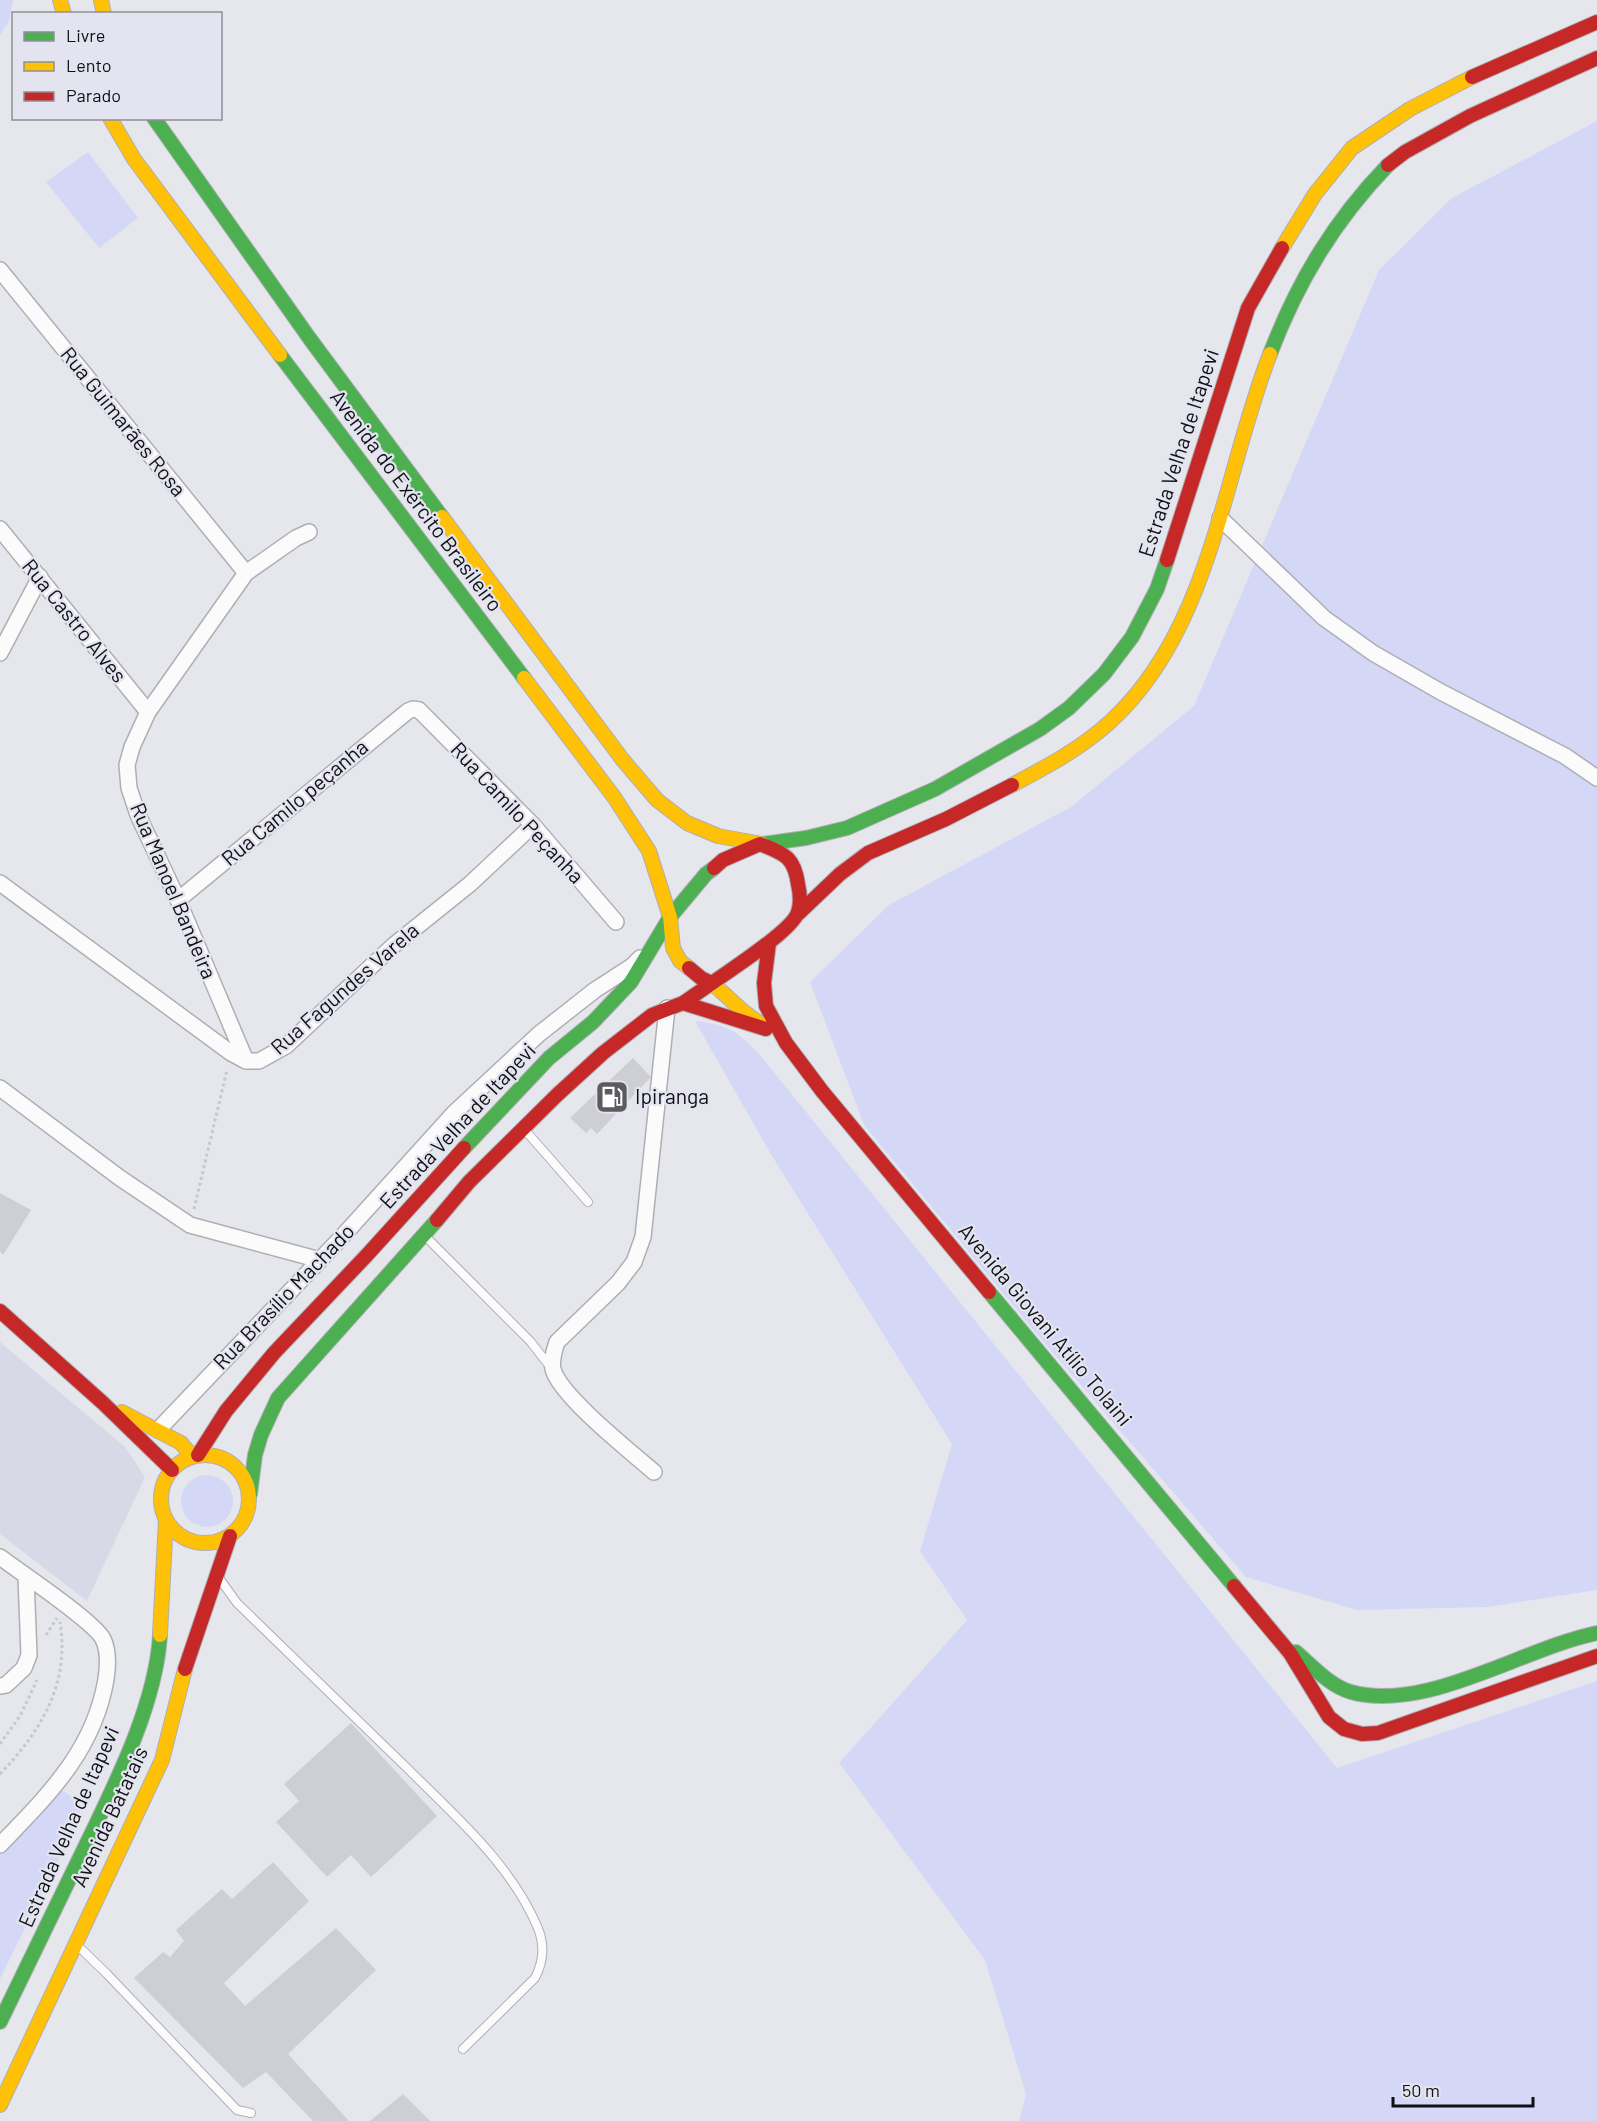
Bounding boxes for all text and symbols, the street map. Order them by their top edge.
legend [12,12,222,120]
text: Livre [66,24,105,46]
text: Lento [66,54,112,76]
text: Parado [66,84,121,106]
street label: Rua Guimarães Rosa [56,341,192,501]
street label: Estrada Velha de Itapevi [1132,345,1223,560]
street label: Avenida do Exército Brasileiro [326,384,509,616]
street label: Rua Castro Alves [18,553,133,687]
street label: Rua Camilo peçanha [216,733,372,870]
street label: Rua Camilo Peçanha [446,736,590,888]
street label: Rua Manoel Bandeira [126,799,223,982]
street label: Rua Fagundes Varela [265,917,423,1059]
street label: Estrada Velha de Itapevi [374,1037,540,1213]
fuel station icon: Ipiranga [594,1079,630,1115]
place label: Ipiranga [635,1083,709,1108]
street label: Rua Brasílio Machado [207,1218,359,1374]
street label: Avenida Giovani Atílio Tolaini [954,1218,1138,1430]
street label: Estrada Velha de Itapevi [12,1722,123,1931]
street label: Avenida Batatais [65,1742,152,1890]
scale bar [1393,2070,1532,2108]
text: 50 m [1402,2079,1440,2101]

